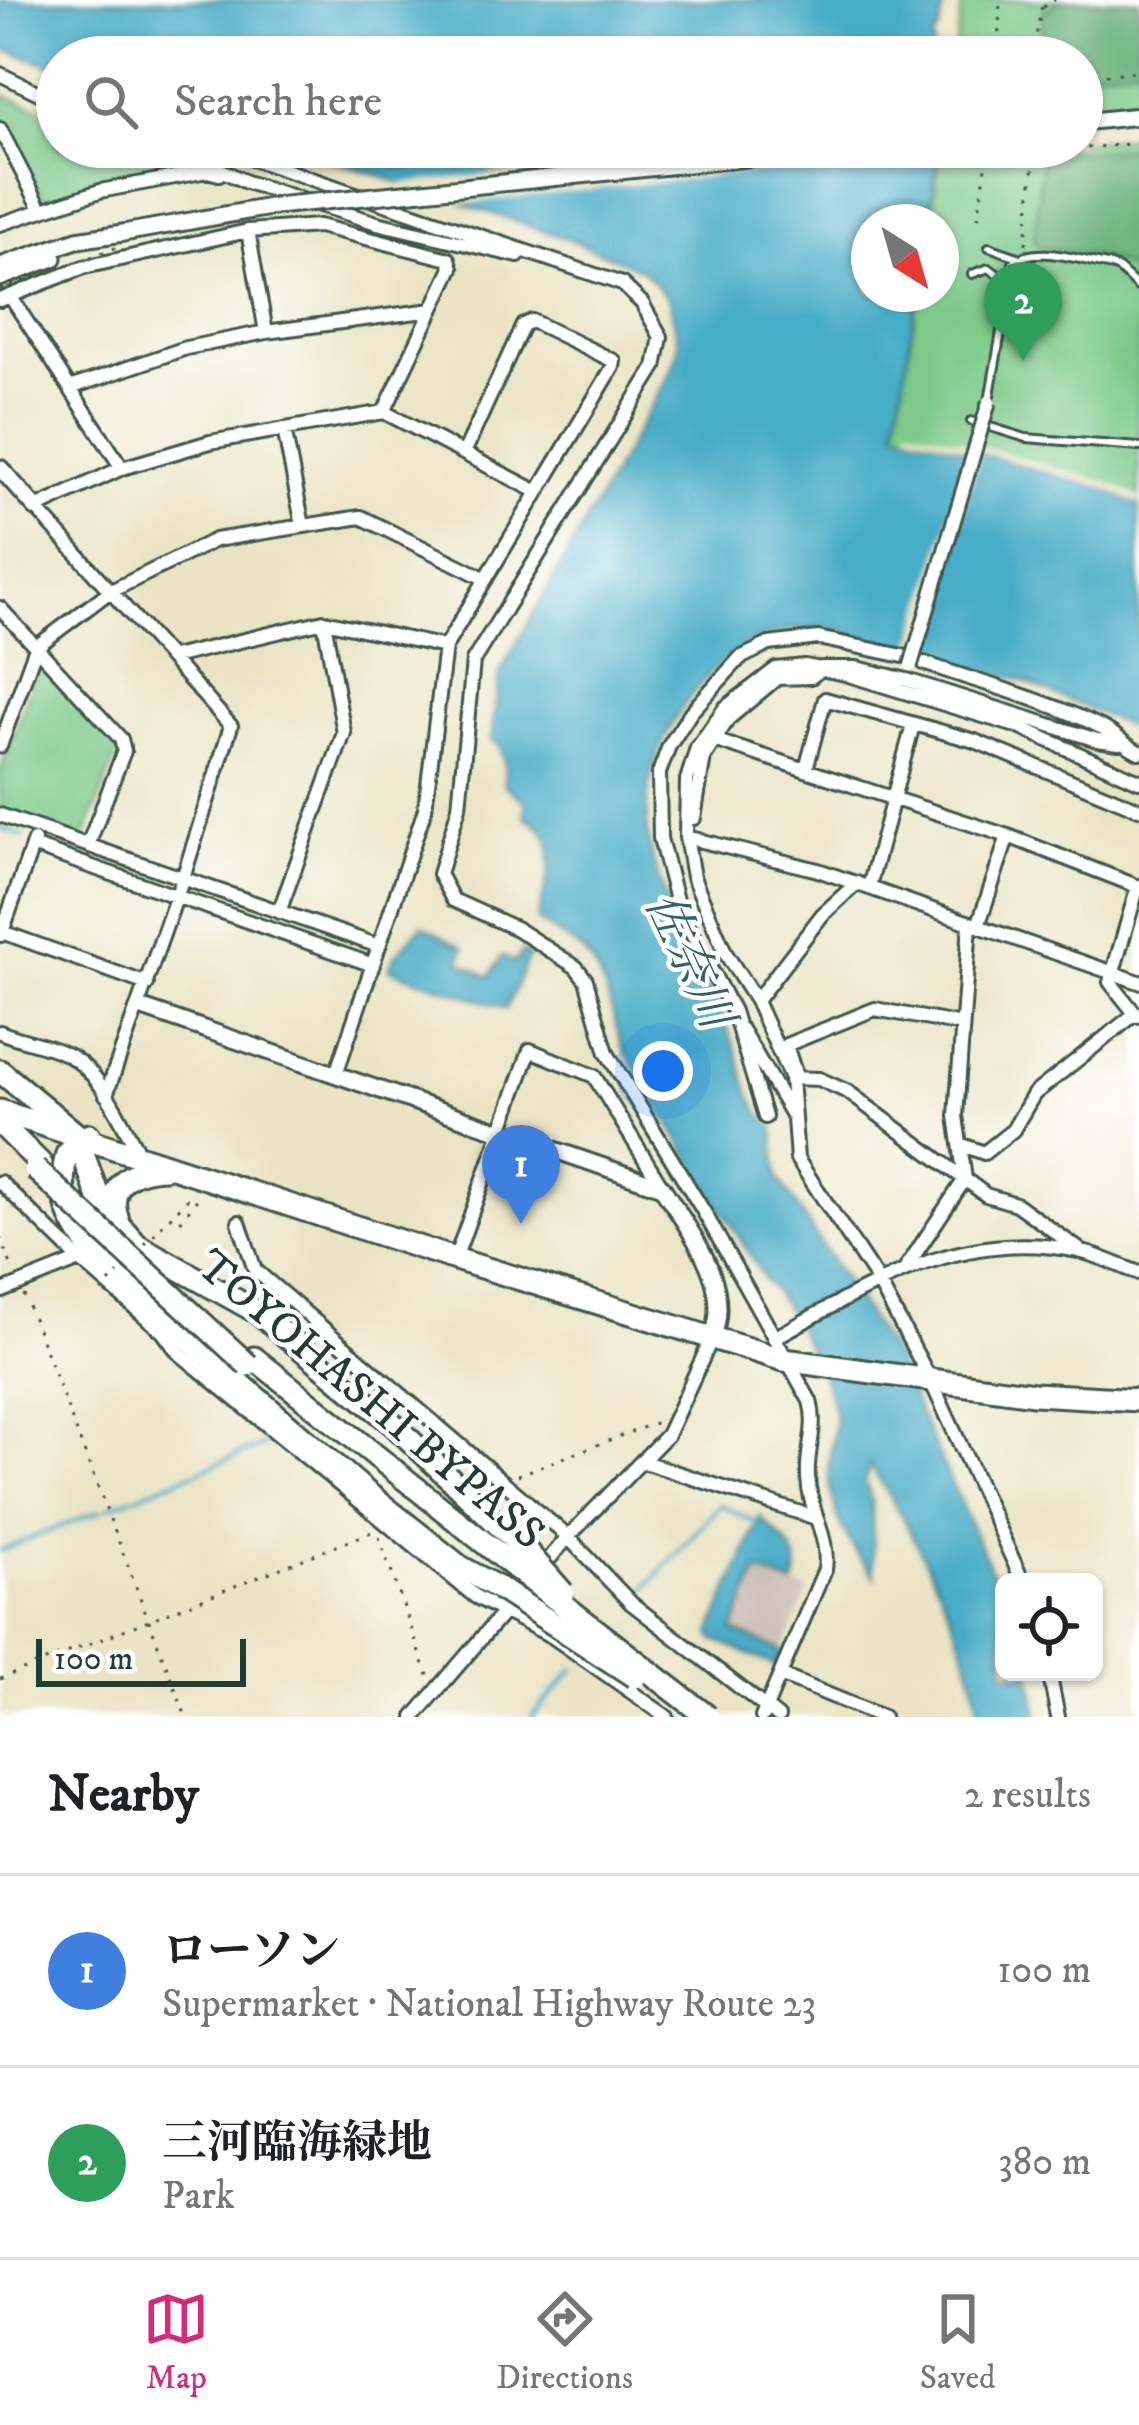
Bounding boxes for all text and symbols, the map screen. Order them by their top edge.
search box [36,36,1103,168]
icon: search [78,69,144,135]
text: Search here [174,74,382,130]
north arrow [851,204,959,312]
pin: 2 [984,262,1062,361]
water label: 佐奈川 [631,882,748,1043]
your location [633,1041,693,1101]
pin: 1 [482,1125,560,1224]
street label: TOYOHASHI BYPASS [185,1238,556,1562]
map controls [995,1573,1103,1681]
button: locate [995,1573,1103,1681]
scale bar [36,1633,246,1686]
text: 100 m [54,1639,133,1680]
text: Nearby [48,1763,199,1827]
text: 2 results [964,1771,1091,1820]
text: ローソン [162,1924,340,1980]
text: 1 [80,1946,94,1995]
text: 100 m [997,1946,1091,1995]
text: Supermarket · National Highway Route 23 [162,1980,816,2029]
text: 三河臨海緑地 [162,2116,432,2172]
text: 2 [77,2138,97,2187]
text: 380 m [998,2138,1091,2187]
text: Park [162,2172,235,2221]
tab: Map [143,2286,209,2399]
tab: Directions [496,2286,633,2399]
tab: Saved [920,2286,996,2399]

